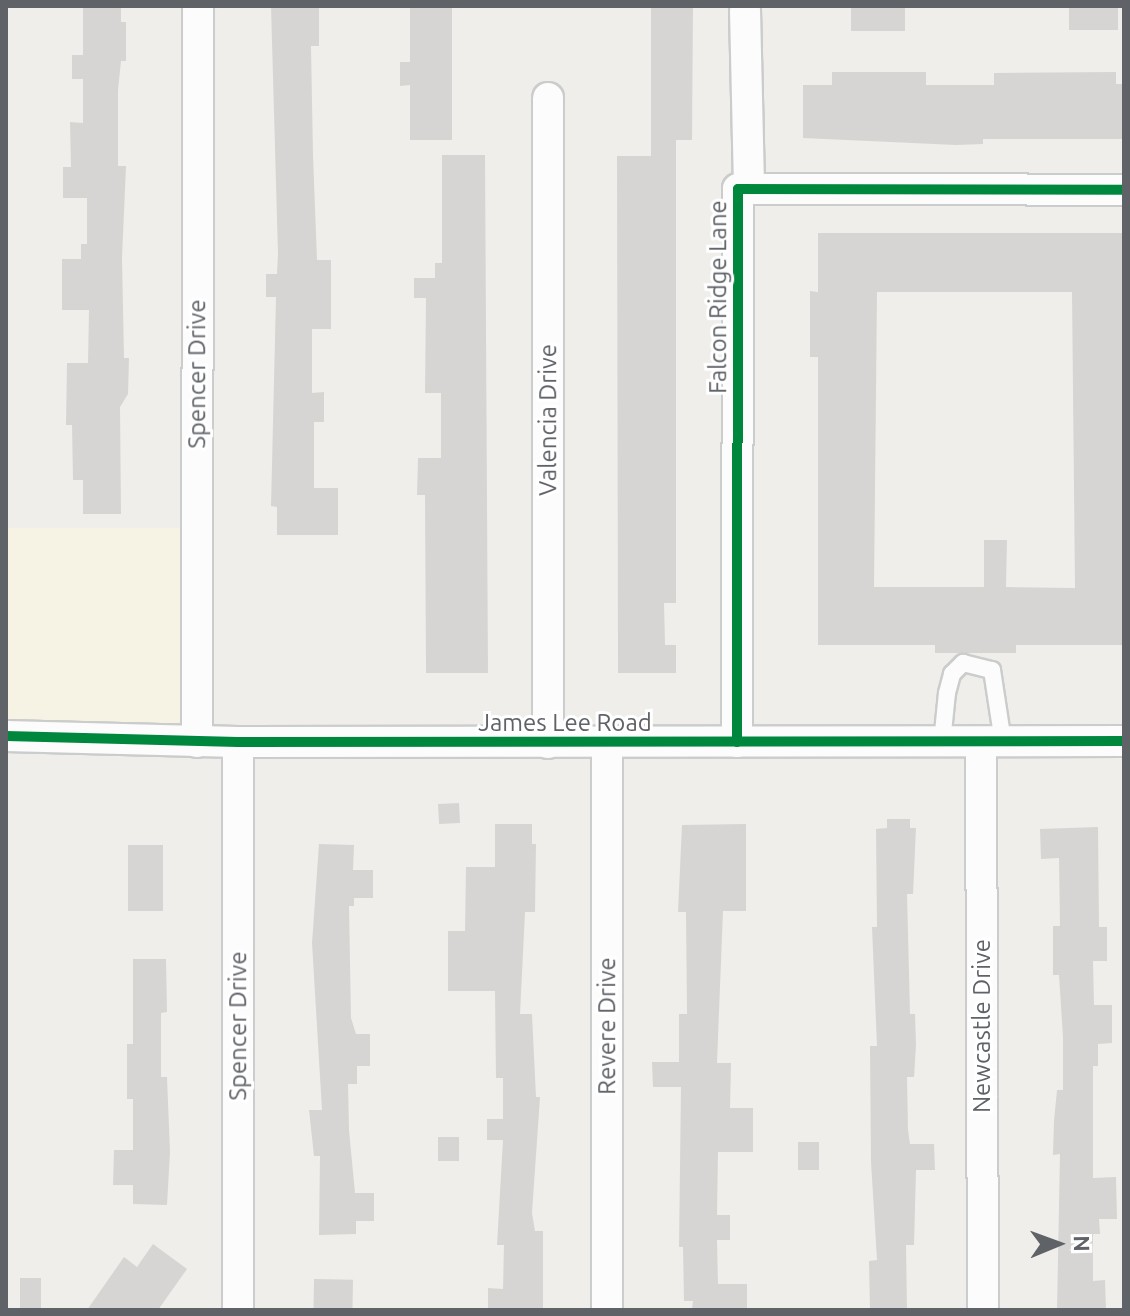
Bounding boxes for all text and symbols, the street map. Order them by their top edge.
street label: Falcon Ridge Lane [704,200,732,394]
street label: Spencer Drive [183,299,211,449]
street label: Valencia Drive [534,344,562,496]
street label: James Lee Road [478,709,652,737]
street label: Newcastle Drive [968,939,996,1113]
street label: Spencer Drive [224,951,252,1101]
street label: Revere Drive [593,957,621,1095]
north arrow [1018,1204,1098,1284]
text: N [1070,1235,1095,1252]

